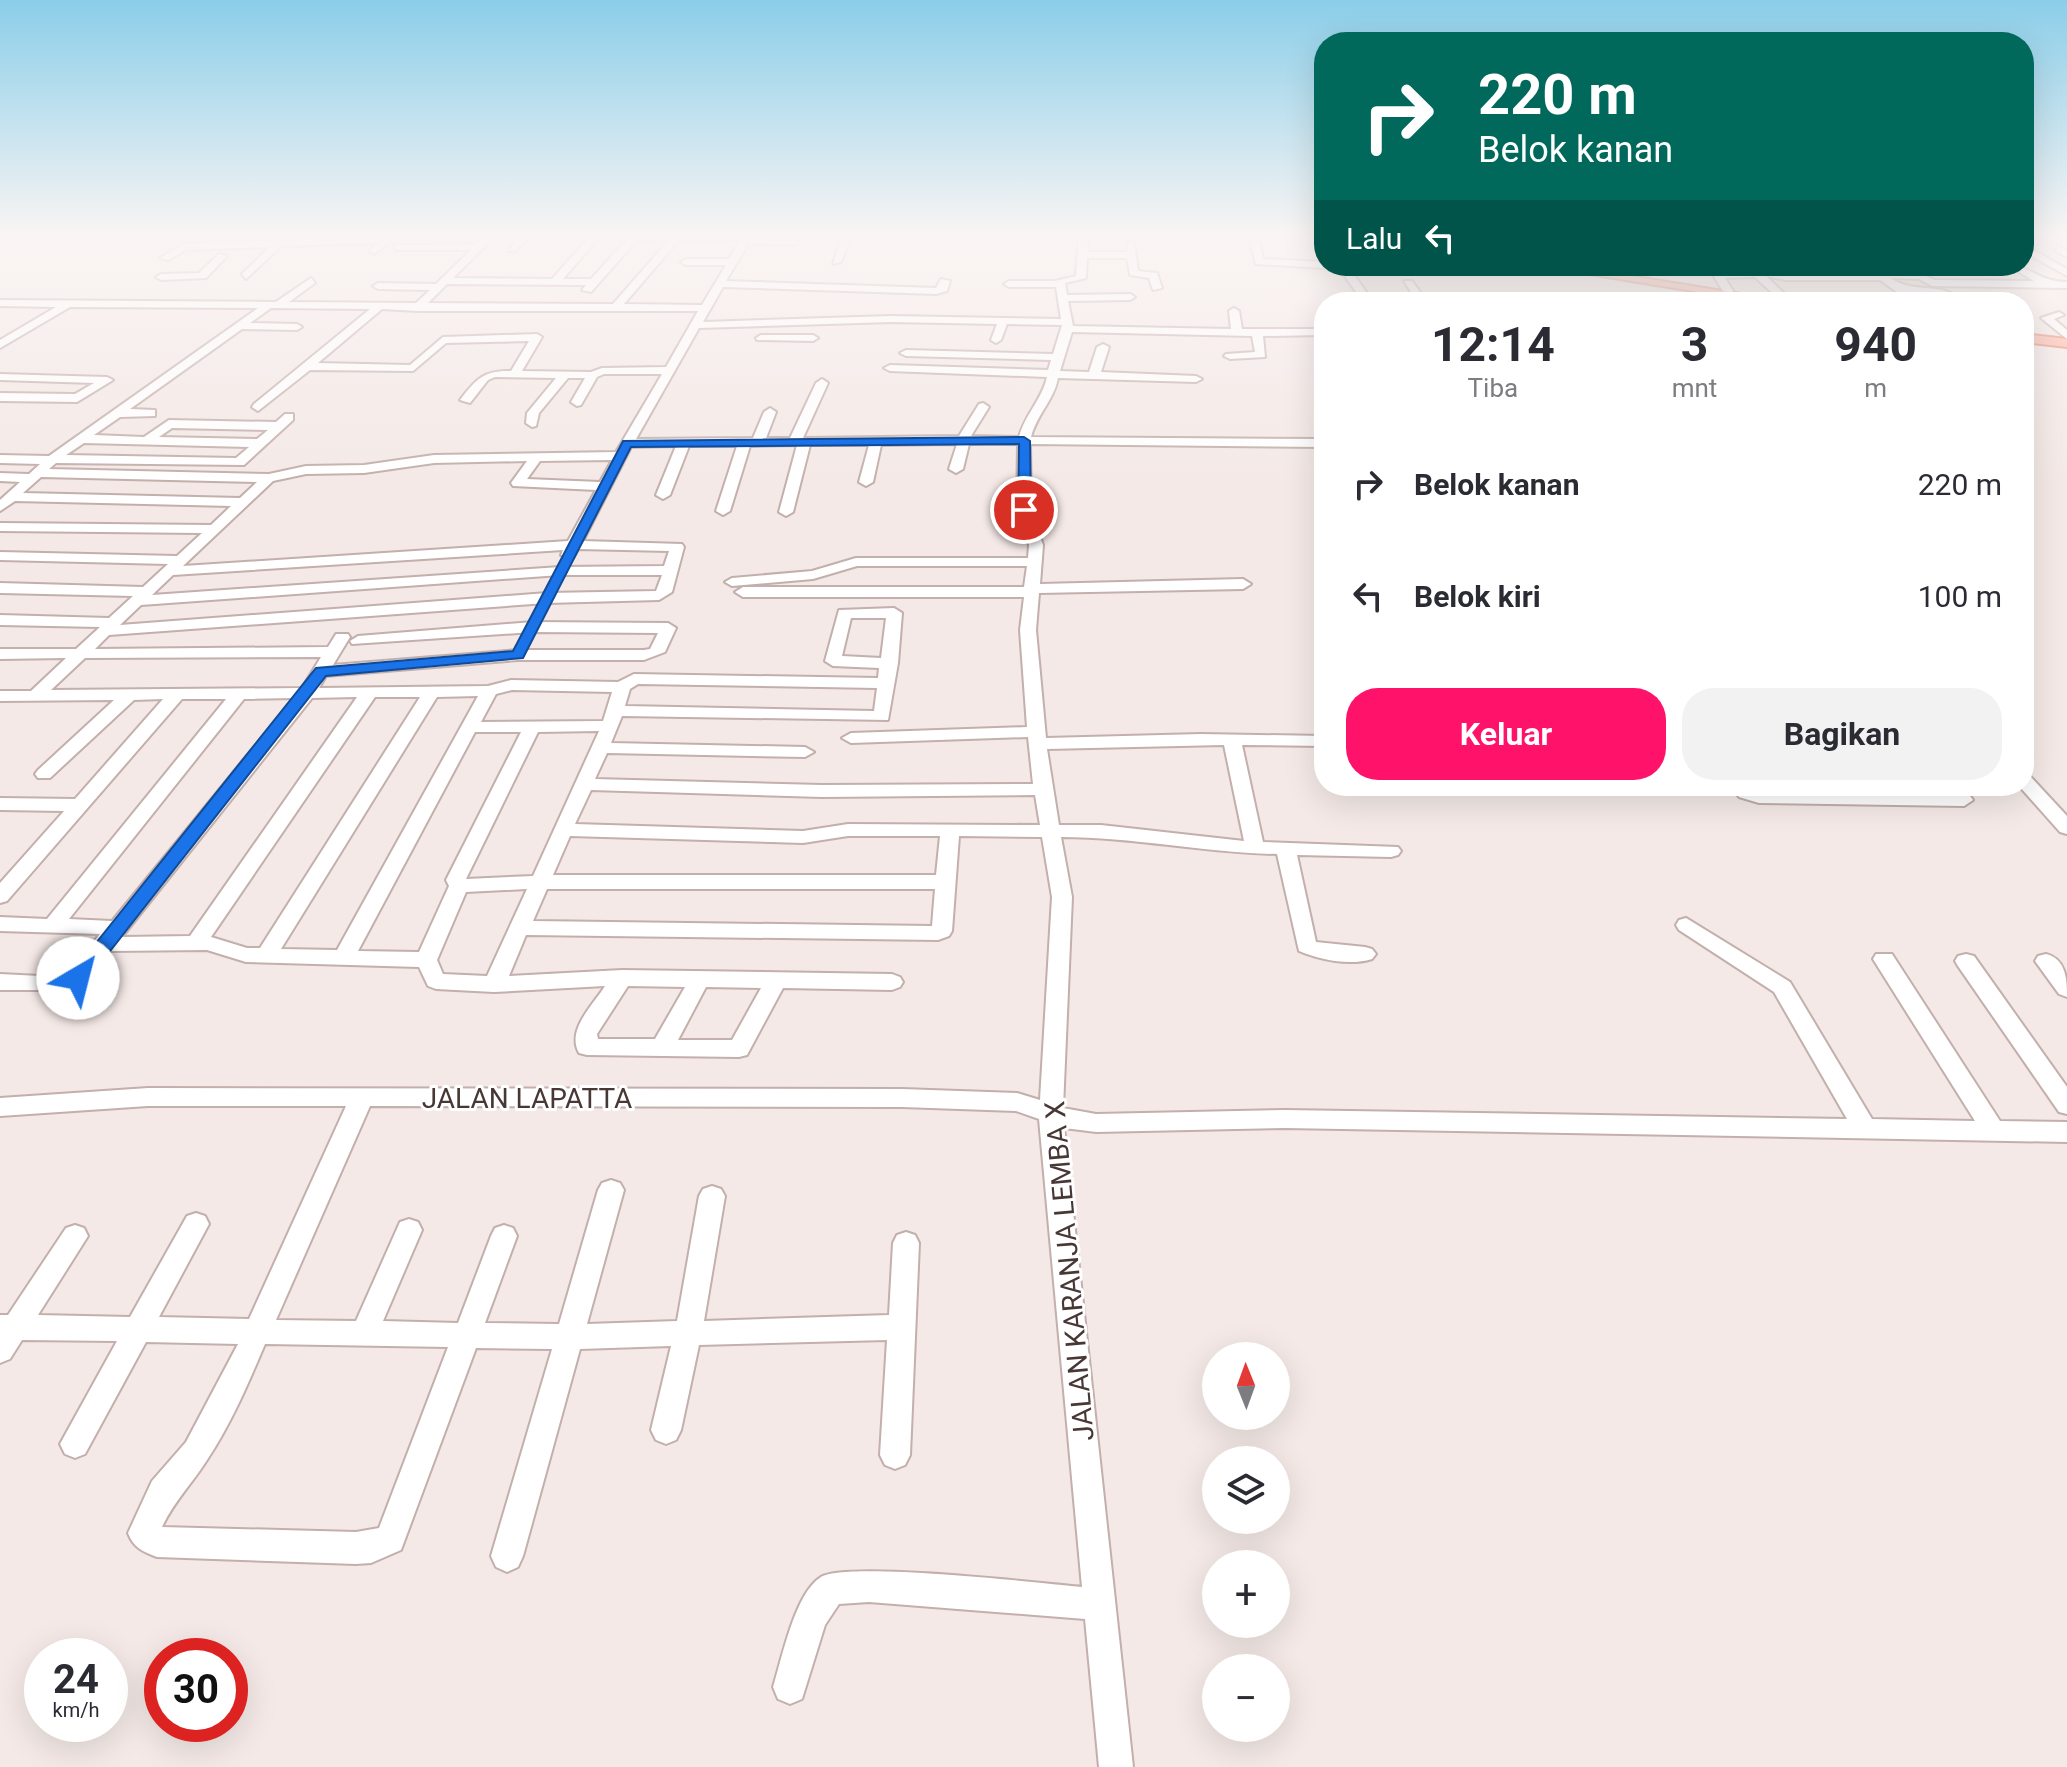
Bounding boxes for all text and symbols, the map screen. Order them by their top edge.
text: 220 m [1478,62,1637,128]
icon: right [1346,64,1450,168]
text: Belok kanan [1478,129,1673,171]
icon: left [1418,216,1462,260]
text: Lalu [1346,221,1402,256]
text: 12:14 [1431,316,1555,373]
text: 3 [1681,316,1708,373]
text: 940 [1834,316,1917,373]
text: Tiba [1468,373,1518,403]
text: mnt [1672,373,1717,403]
text: m [1864,373,1887,403]
icon: right [1346,462,1390,506]
text: Belok kanan [1414,467,1579,502]
text: 220 m [1918,467,2002,502]
pin [990,476,1058,544]
icon: arrive [1002,488,1046,532]
icon: left [1346,574,1390,618]
text: Belok kiri [1414,579,1541,614]
text: 100 m [1918,579,2002,614]
button: Keluar [1346,688,1666,780]
button: Bagikan [1682,688,2002,780]
position arrow [36,936,120,1020]
street label: JALAN LAPATTA [422,1082,632,1115]
street label: JALAN KARANJA LEMBA X [1038,1100,1101,1442]
north arrow [1202,1342,1290,1430]
map controls [1202,1342,1290,1742]
button: layers [1202,1446,1290,1534]
button: + [1202,1550,1290,1638]
speed limit sign: 30 [144,1638,248,1742]
button: − [1202,1654,1290,1742]
text: 24 [53,1656,99,1703]
text: km/h [53,1698,99,1722]

